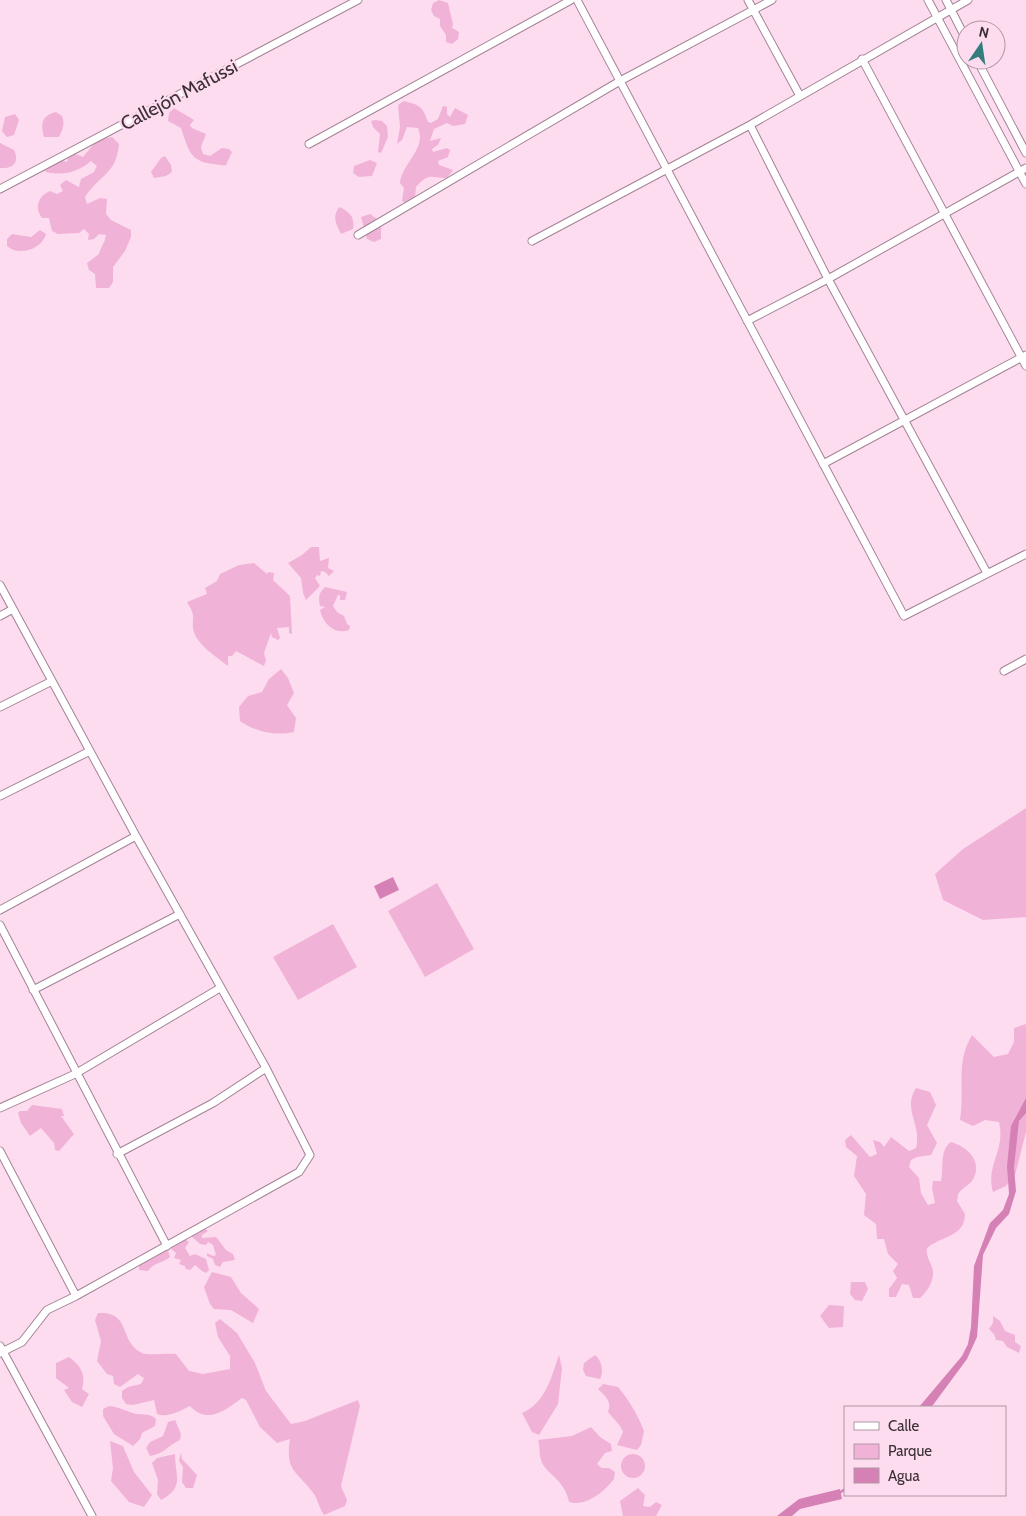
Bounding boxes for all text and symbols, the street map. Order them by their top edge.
north arrow [956,20,1006,70]
text: N [977,22,991,42]
street label: Callejón Mafussi [117,55,241,135]
legend [844,1406,1006,1496]
text: Calle [888,1417,919,1435]
text: Parque [888,1442,932,1460]
text: Agua [888,1467,920,1485]

